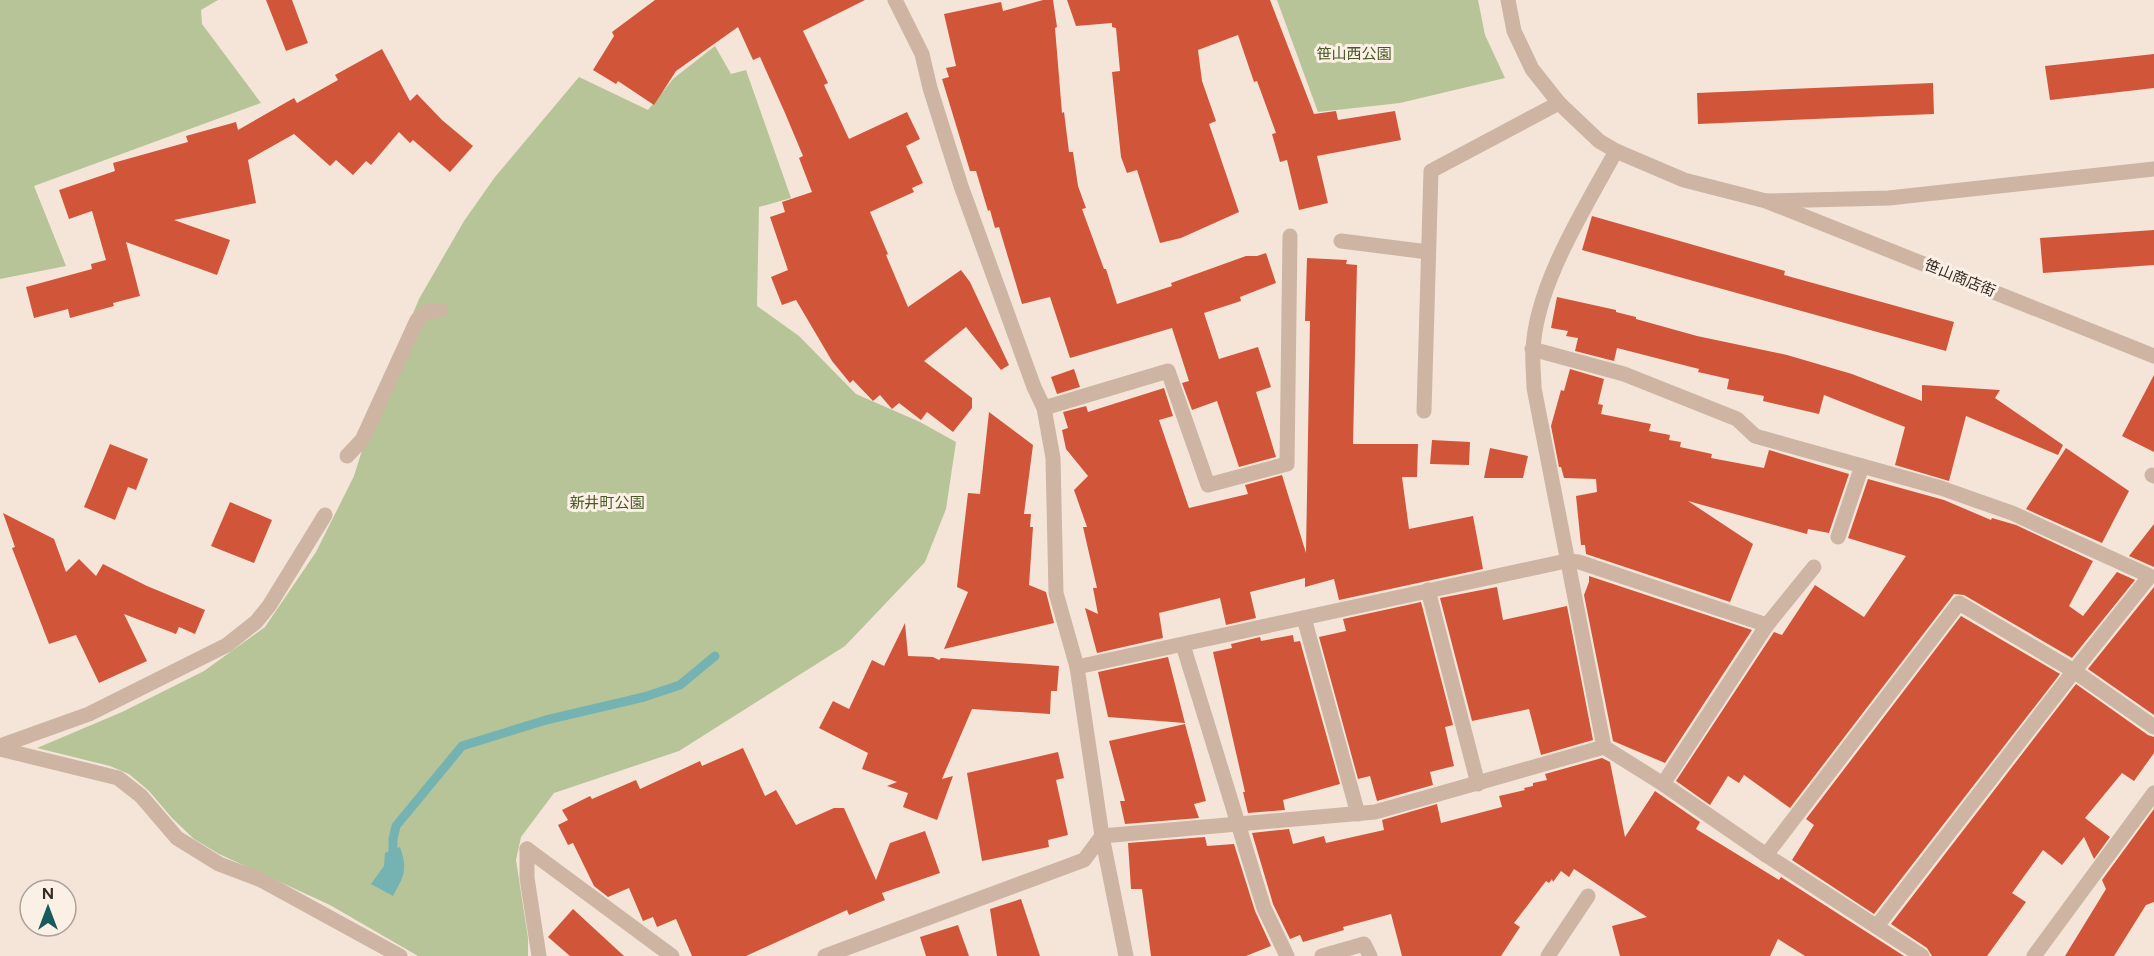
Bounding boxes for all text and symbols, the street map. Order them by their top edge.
park label: 笹山西公園 [1316,45,1392,63]
street label: 笹山商店街 [1922,256,1998,300]
park label: 新井町公園 [569,494,645,512]
north arrow [18,878,78,938]
text: N [42,884,54,903]

